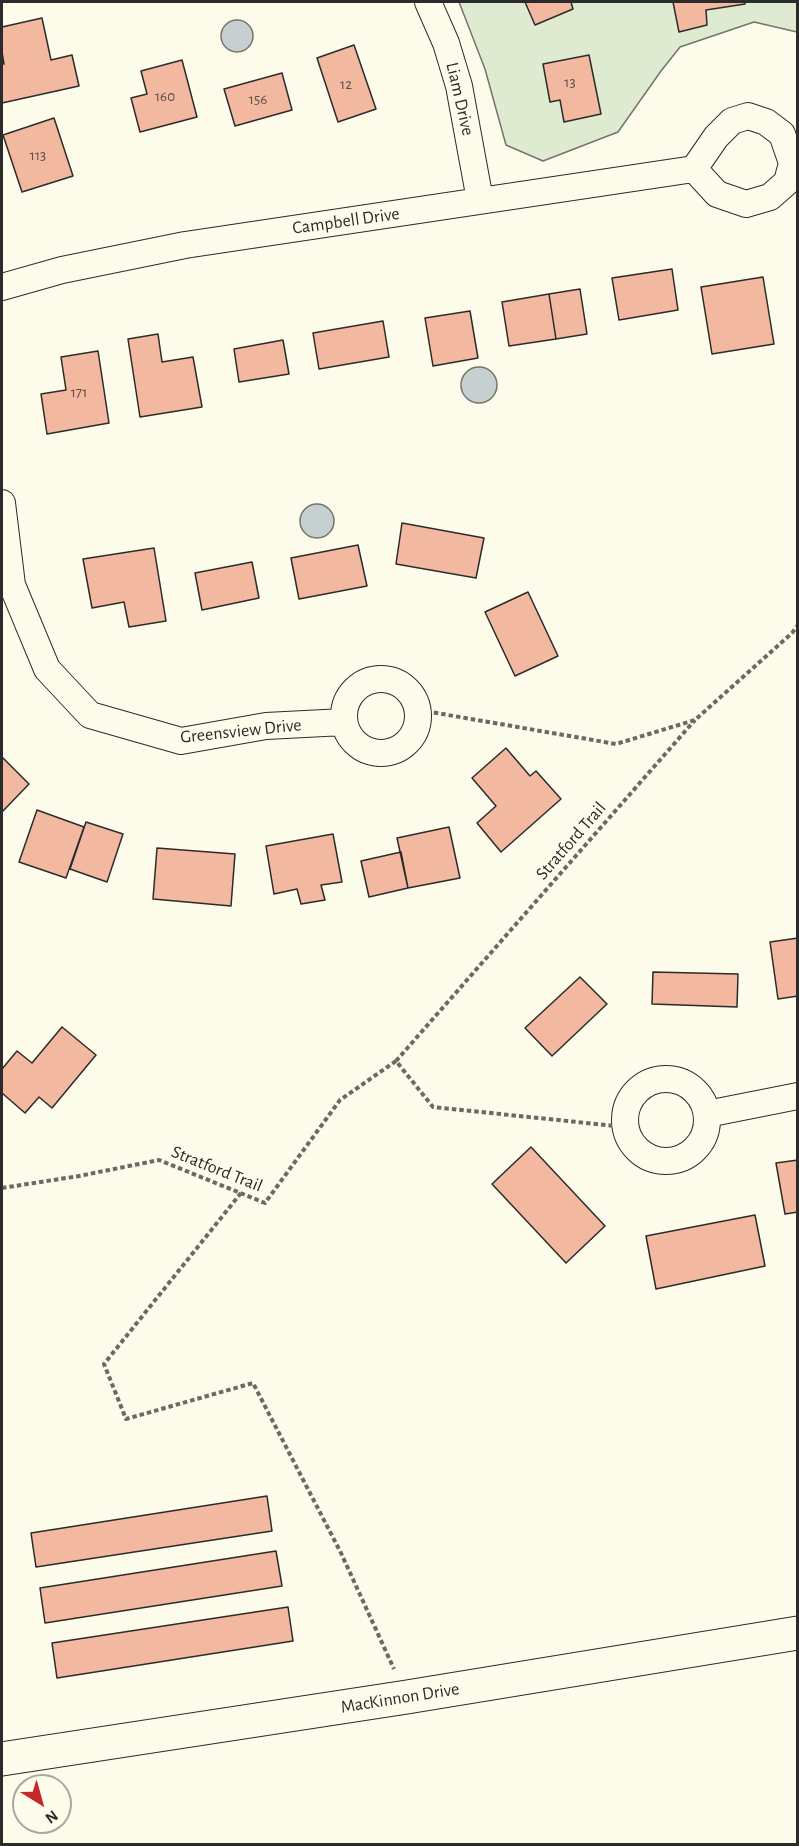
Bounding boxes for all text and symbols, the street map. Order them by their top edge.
street label: Liam Drive [441,60,479,138]
house number: 13 [564,73,576,91]
house number: 12 [340,75,352,93]
house number: 160 [155,87,175,105]
house number: 156 [249,90,267,108]
house number: 113 [30,146,46,164]
street label: Campbell Drive [291,203,401,239]
house number: 171 [71,383,87,401]
street label: Greensview Drive [179,714,303,748]
street label: Stratford Trail [531,798,611,884]
street label: Stratford Trail [168,1141,266,1197]
street label: MacKinnon Drive [339,1678,461,1718]
north arrow [12,1774,72,1834]
text: N [42,1807,61,1827]

